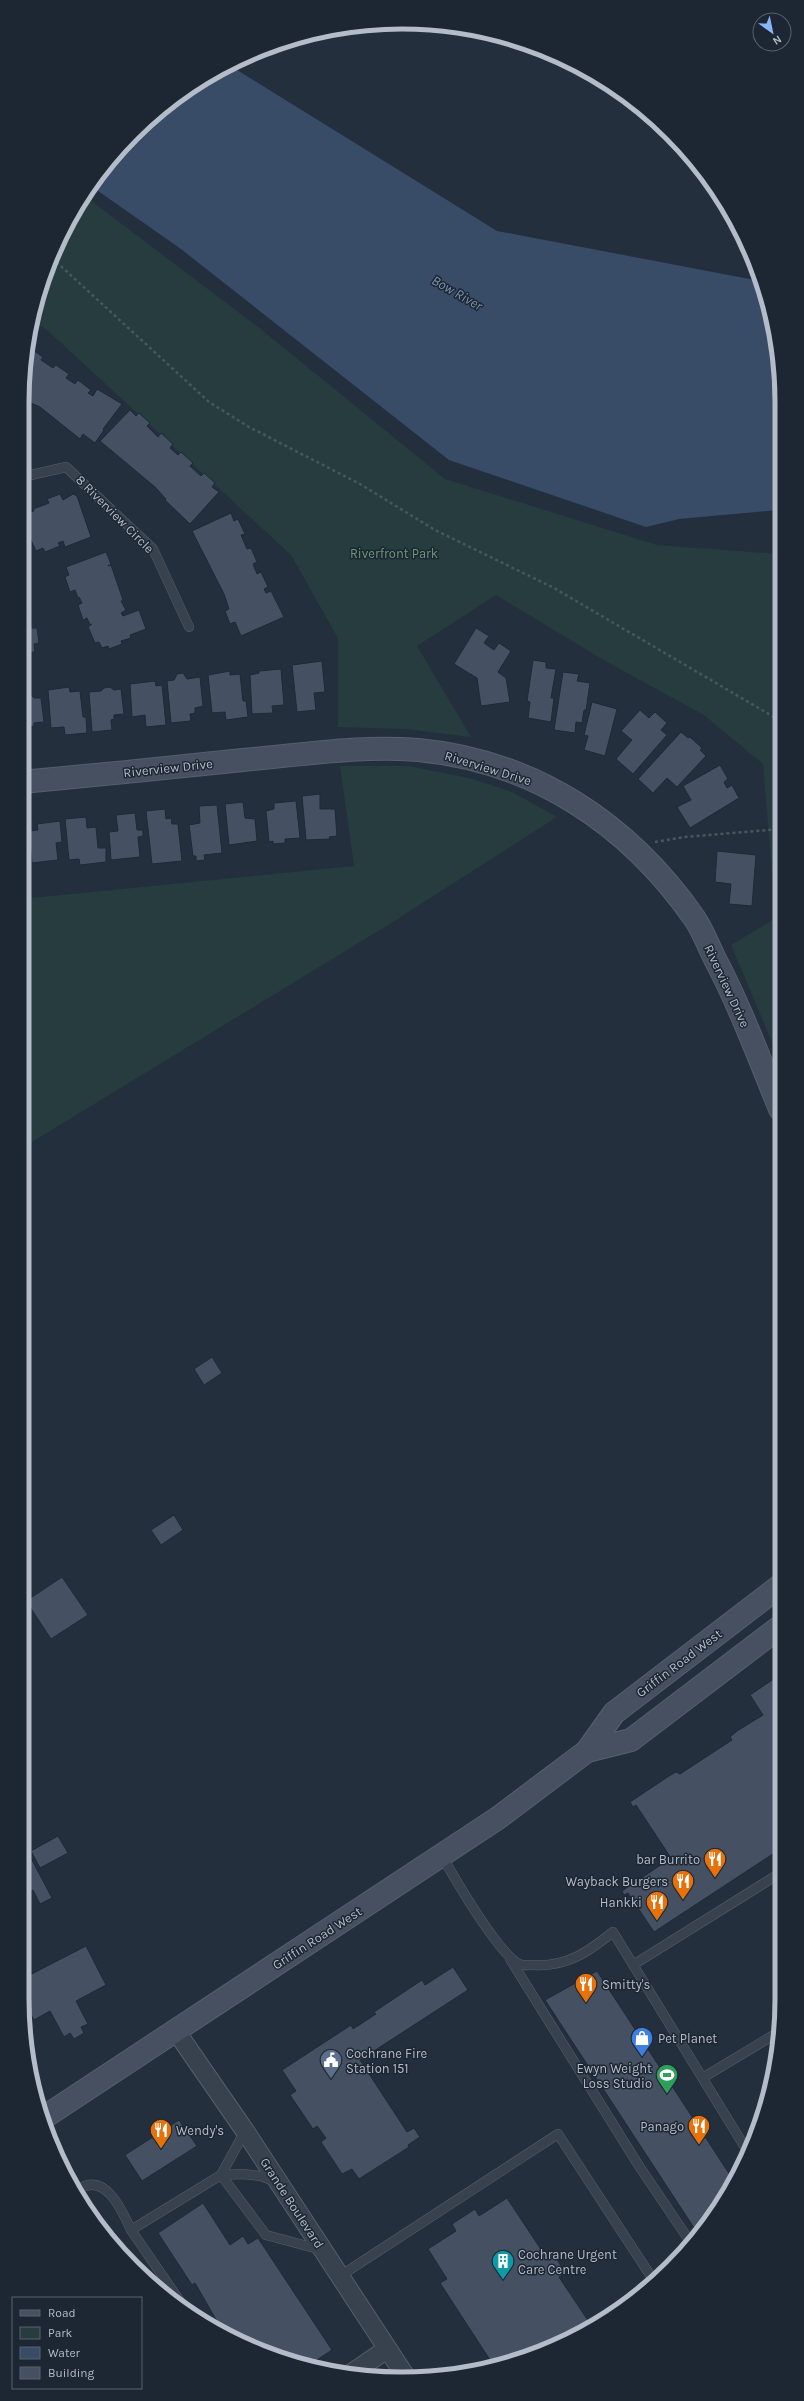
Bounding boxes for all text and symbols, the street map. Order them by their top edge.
north arrow [752,12,792,52]
text: N [770,32,784,48]
water label: Bow River [429,272,487,315]
street label: 8 Riverview Circle [73,472,157,556]
park label: Riverfront Park [350,546,438,561]
street label: Riverview Drive [443,748,533,788]
street label: Riverview Drive [123,756,214,780]
street label: Riverview Drive [701,942,753,1030]
street label: Griffin Road West [633,1626,725,1700]
restaurant icon: bar Burrito [702,1846,728,1879]
place label: bar Burrito [636,1852,700,1867]
restaurant icon: Wayback Burgers [670,1868,696,1901]
place label: Wayback Burgers [566,1874,668,1889]
restaurant icon: Hankki [644,1889,670,1922]
place label: Hankki [600,1895,642,1910]
street label: Griffin Road West [270,1904,364,1972]
restaurant icon: Smitty's [573,1971,599,2004]
place label: Smitty's [602,1977,650,1992]
shop icon: Pet Planet [629,2025,655,2058]
place label: Pet Planet [658,2031,717,2046]
place label: Cochrane Fire Station 151 [346,2046,427,2076]
public building icon: Cochrane Fire Station 151 [318,2047,344,2080]
place label: Ewyn Weight Loss Studio [576,2061,652,2091]
sports icon: Ewyn Weight Loss Studio [654,2062,680,2095]
restaurant icon: Panago [686,2113,712,2146]
restaurant icon: Wendy's [148,2117,174,2150]
place label: Panago [640,2119,684,2134]
place label: Wendy's [176,2123,224,2138]
street label: Grande Boulevard [257,2155,327,2251]
place label: Cochrane Urgent Care Centre [518,2247,617,2277]
building icon: Cochrane Urgent Care Centre [490,2248,516,2281]
legend [12,2297,142,2389]
text: Road [48,2306,76,2320]
text: Park [48,2326,73,2340]
text: Water [48,2346,81,2360]
text: Building [48,2366,95,2380]

